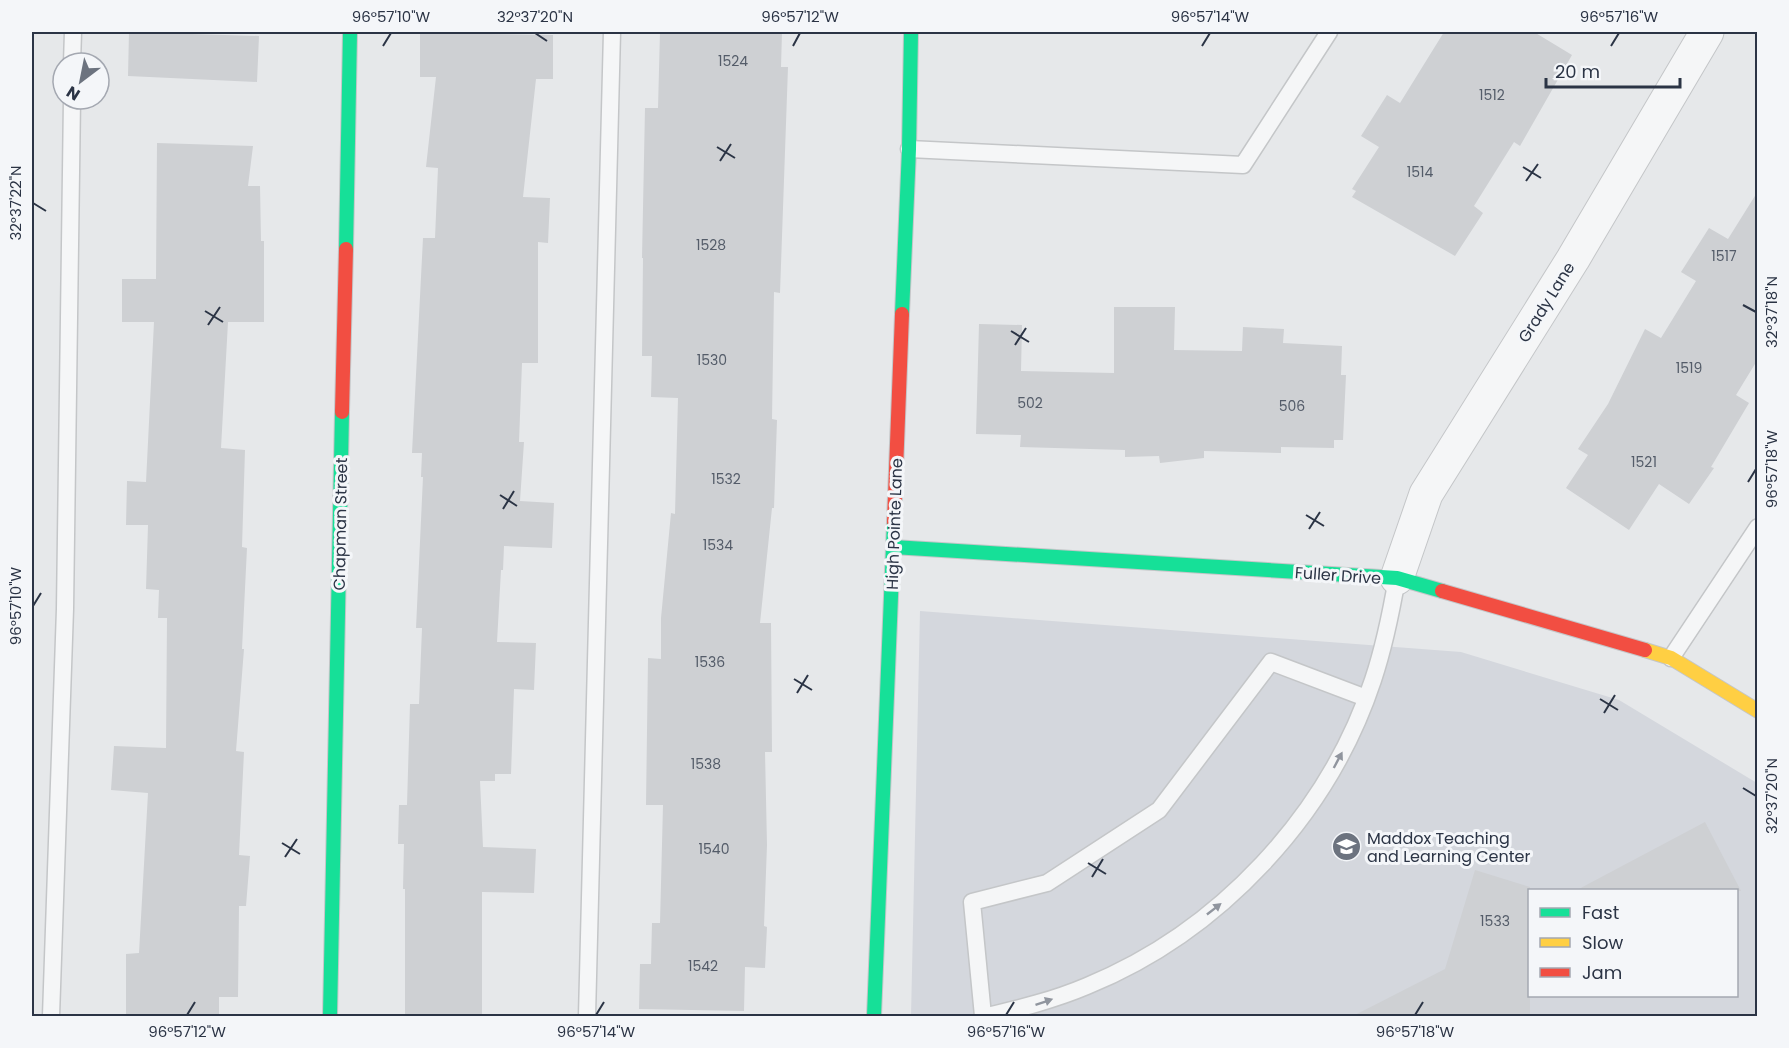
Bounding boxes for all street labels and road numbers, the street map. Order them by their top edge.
street label: Grady Lane [1513,257,1580,347]
street label: Chapman Street [328,457,353,591]
street label: High Pointe Lane [881,458,908,590]
street label: Fuller Drive [1294,561,1382,590]

